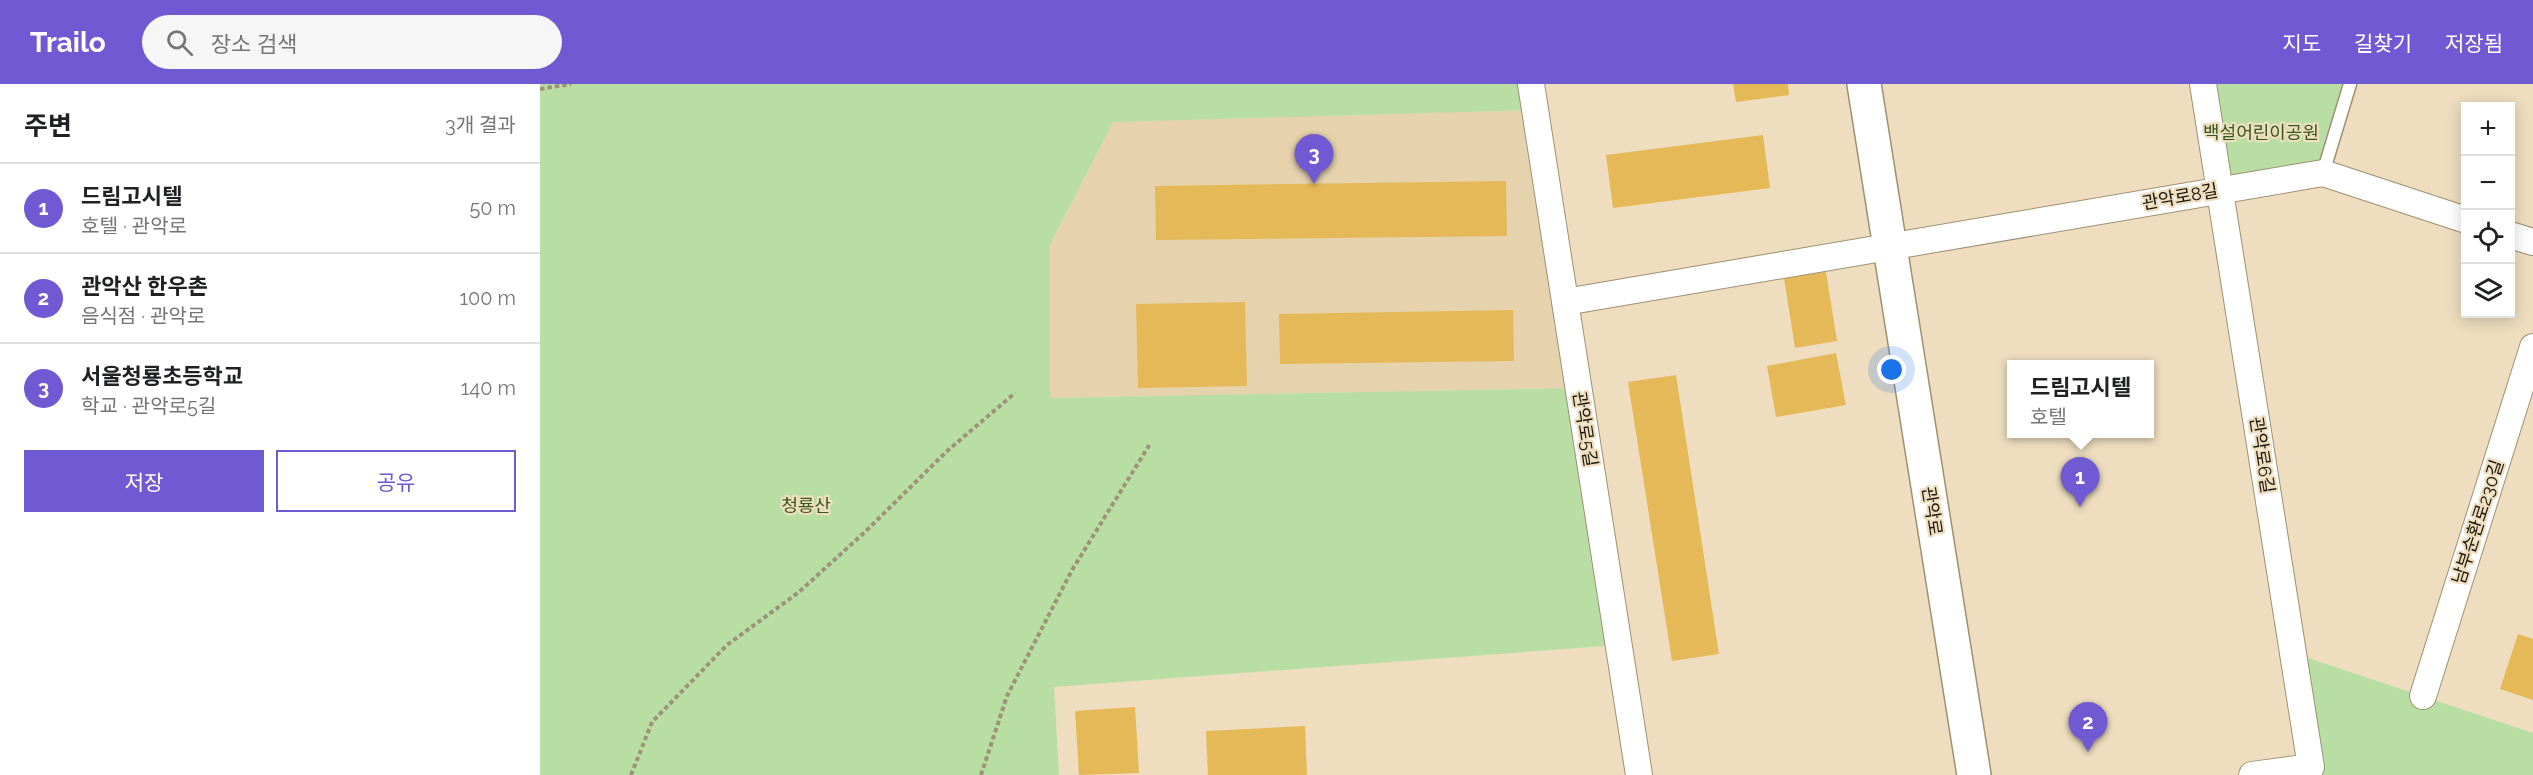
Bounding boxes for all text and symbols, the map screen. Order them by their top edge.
search box [142,15,562,69]
text: Trailo [30,26,106,59]
icon: search [163,26,196,59]
text: 장소 검색 [211,31,297,57]
text: 지도 [2282,31,2321,56]
text: 길찾기 [2354,31,2412,56]
text: 저장됨 [2445,31,2503,56]
map controls [2461,102,2515,318]
button: + [2461,102,2515,156]
text: 주변 [24,111,72,141]
text: 3개 결과 [445,113,516,137]
park label: 백설어린이공원 [2203,122,2319,143]
pin: 3 [1294,135,1334,184]
button: − [2461,156,2515,210]
street label: 관악로8길 [2140,179,2220,214]
text: 드림고시텔 [81,183,182,209]
text: 1 [39,196,48,220]
text: 50 m [469,196,516,220]
button: locate [2461,210,2515,264]
text: 호텔 · 관악로 [81,214,187,238]
button: layers [2461,264,2515,318]
text: 관악산 한우촌 [81,273,208,299]
text: 2 [38,286,49,310]
text: 100 m [459,286,516,310]
text: 음식점 · 관악로 [81,304,205,328]
your location [1877,355,1906,384]
popup [2007,360,2154,438]
text: 서울청룡초등학교 [81,363,243,389]
text: 드림고시텔 [2030,374,2131,400]
text: 3 [38,376,49,400]
text: 140 m [461,376,516,400]
street label: 관악로5길 [1569,390,1602,468]
text: 학교 · 관악로5길 [81,394,216,418]
text: 호텔 [2030,405,2067,429]
street label: 관악로6길 [2246,415,2279,495]
button: 저장 [24,450,264,512]
button: 공유 [276,450,516,512]
street label: 남부순환로230길 [2448,457,2508,587]
pin: 1 [2060,458,2100,507]
street label: 관악로 [1918,485,1947,537]
park label: 청룡산 [781,495,831,516]
pin: 2 [2068,702,2108,752]

